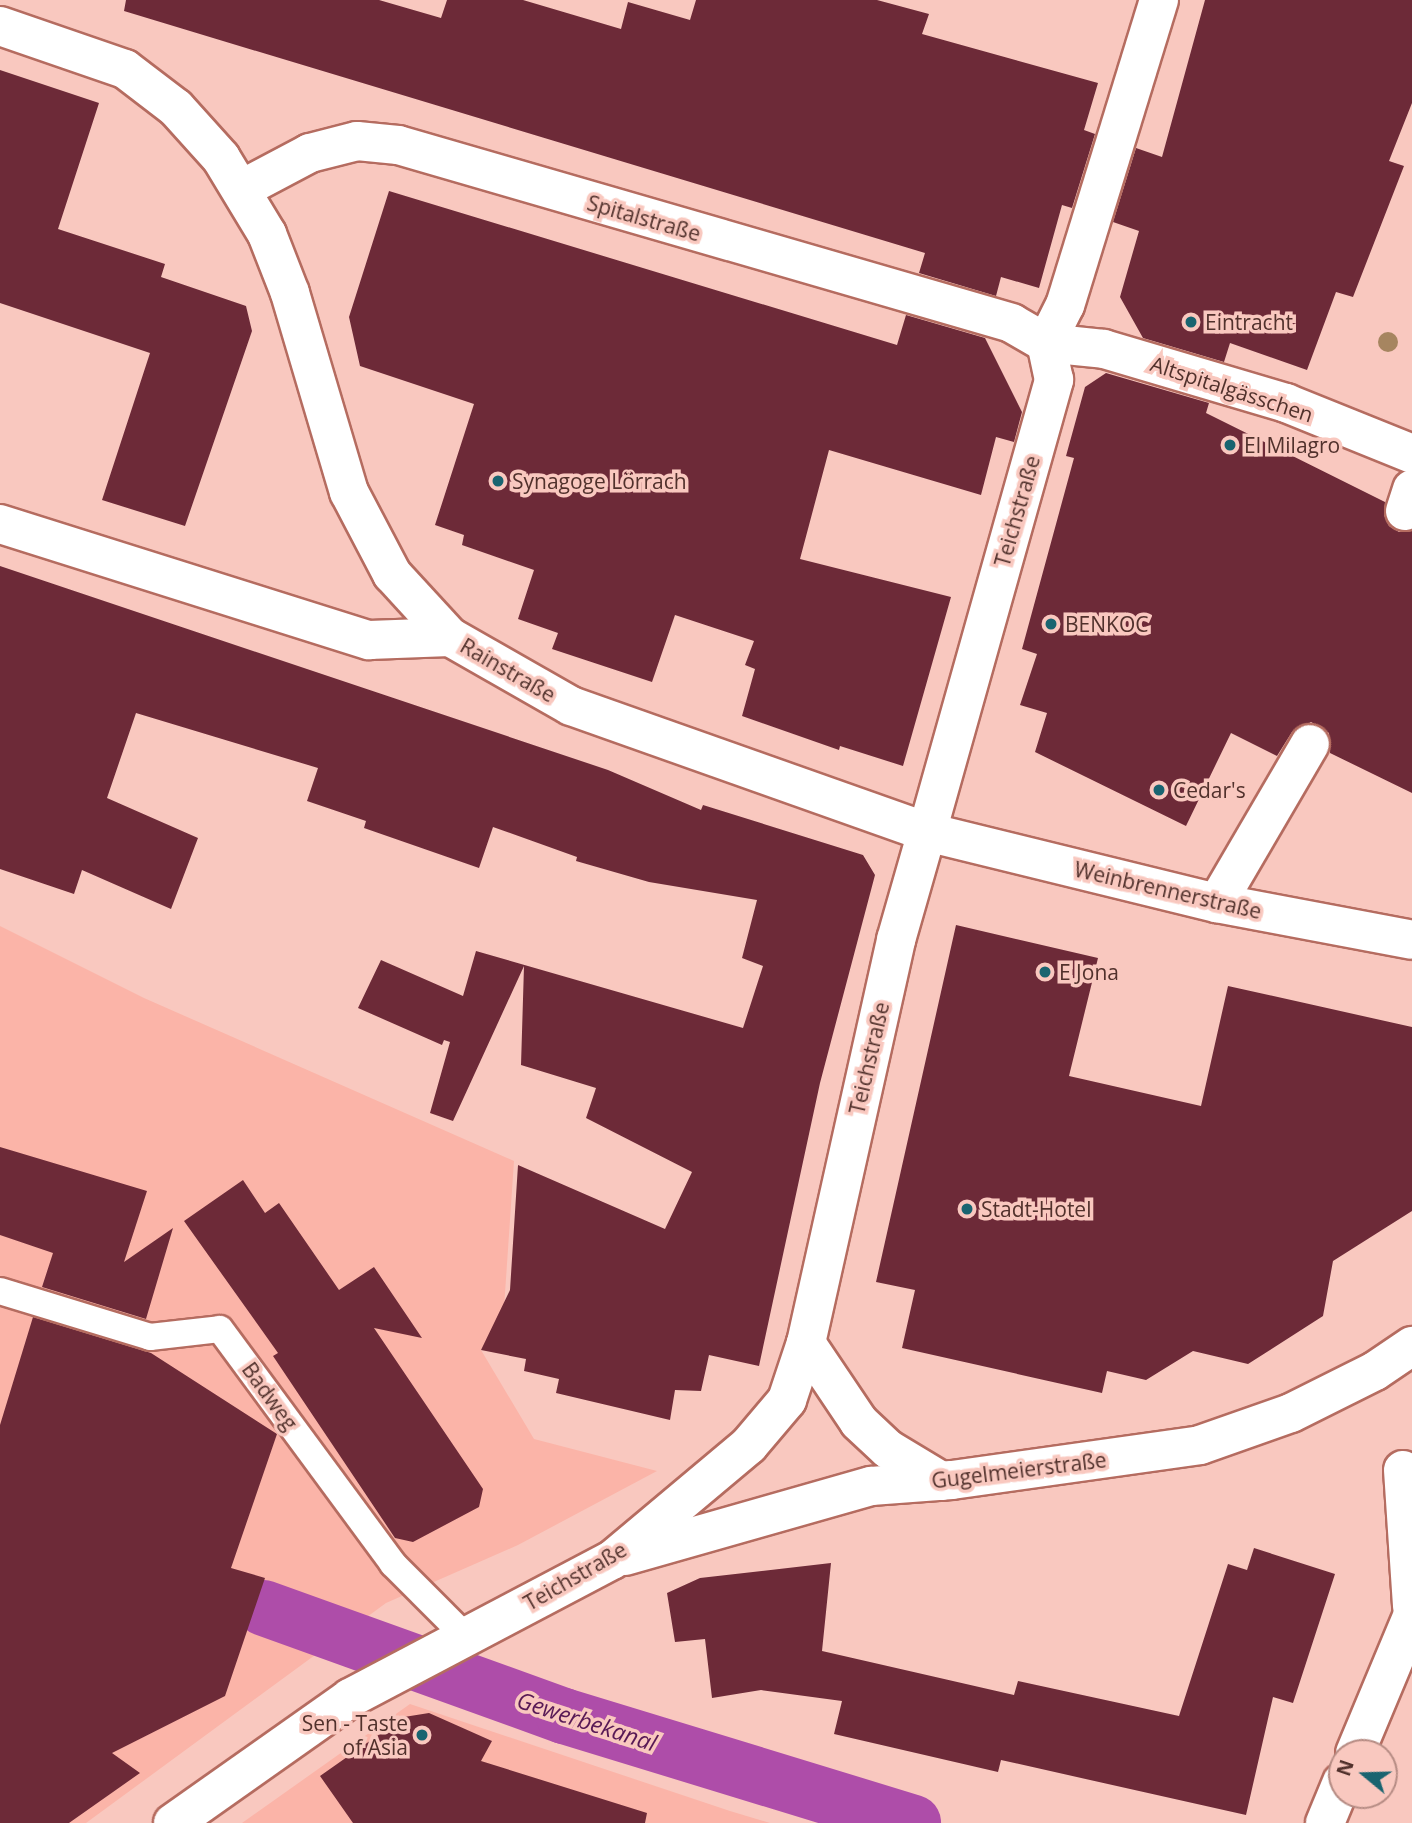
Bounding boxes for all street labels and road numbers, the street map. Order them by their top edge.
street label: Spitalstraße [584,190,704,246]
street label: Altspitalgässchen [1148,351,1316,427]
street label: Teichstraße [989,453,1045,569]
street label: Rainstraße [456,633,560,707]
street label: Weinbrennerstraße [1072,856,1264,924]
street label: Teichstraße [844,1000,894,1116]
street label: Badweg [237,1357,303,1435]
street label: Gugelmeierstraße [930,1447,1108,1493]
street label: Teichstraße [519,1537,631,1615]

